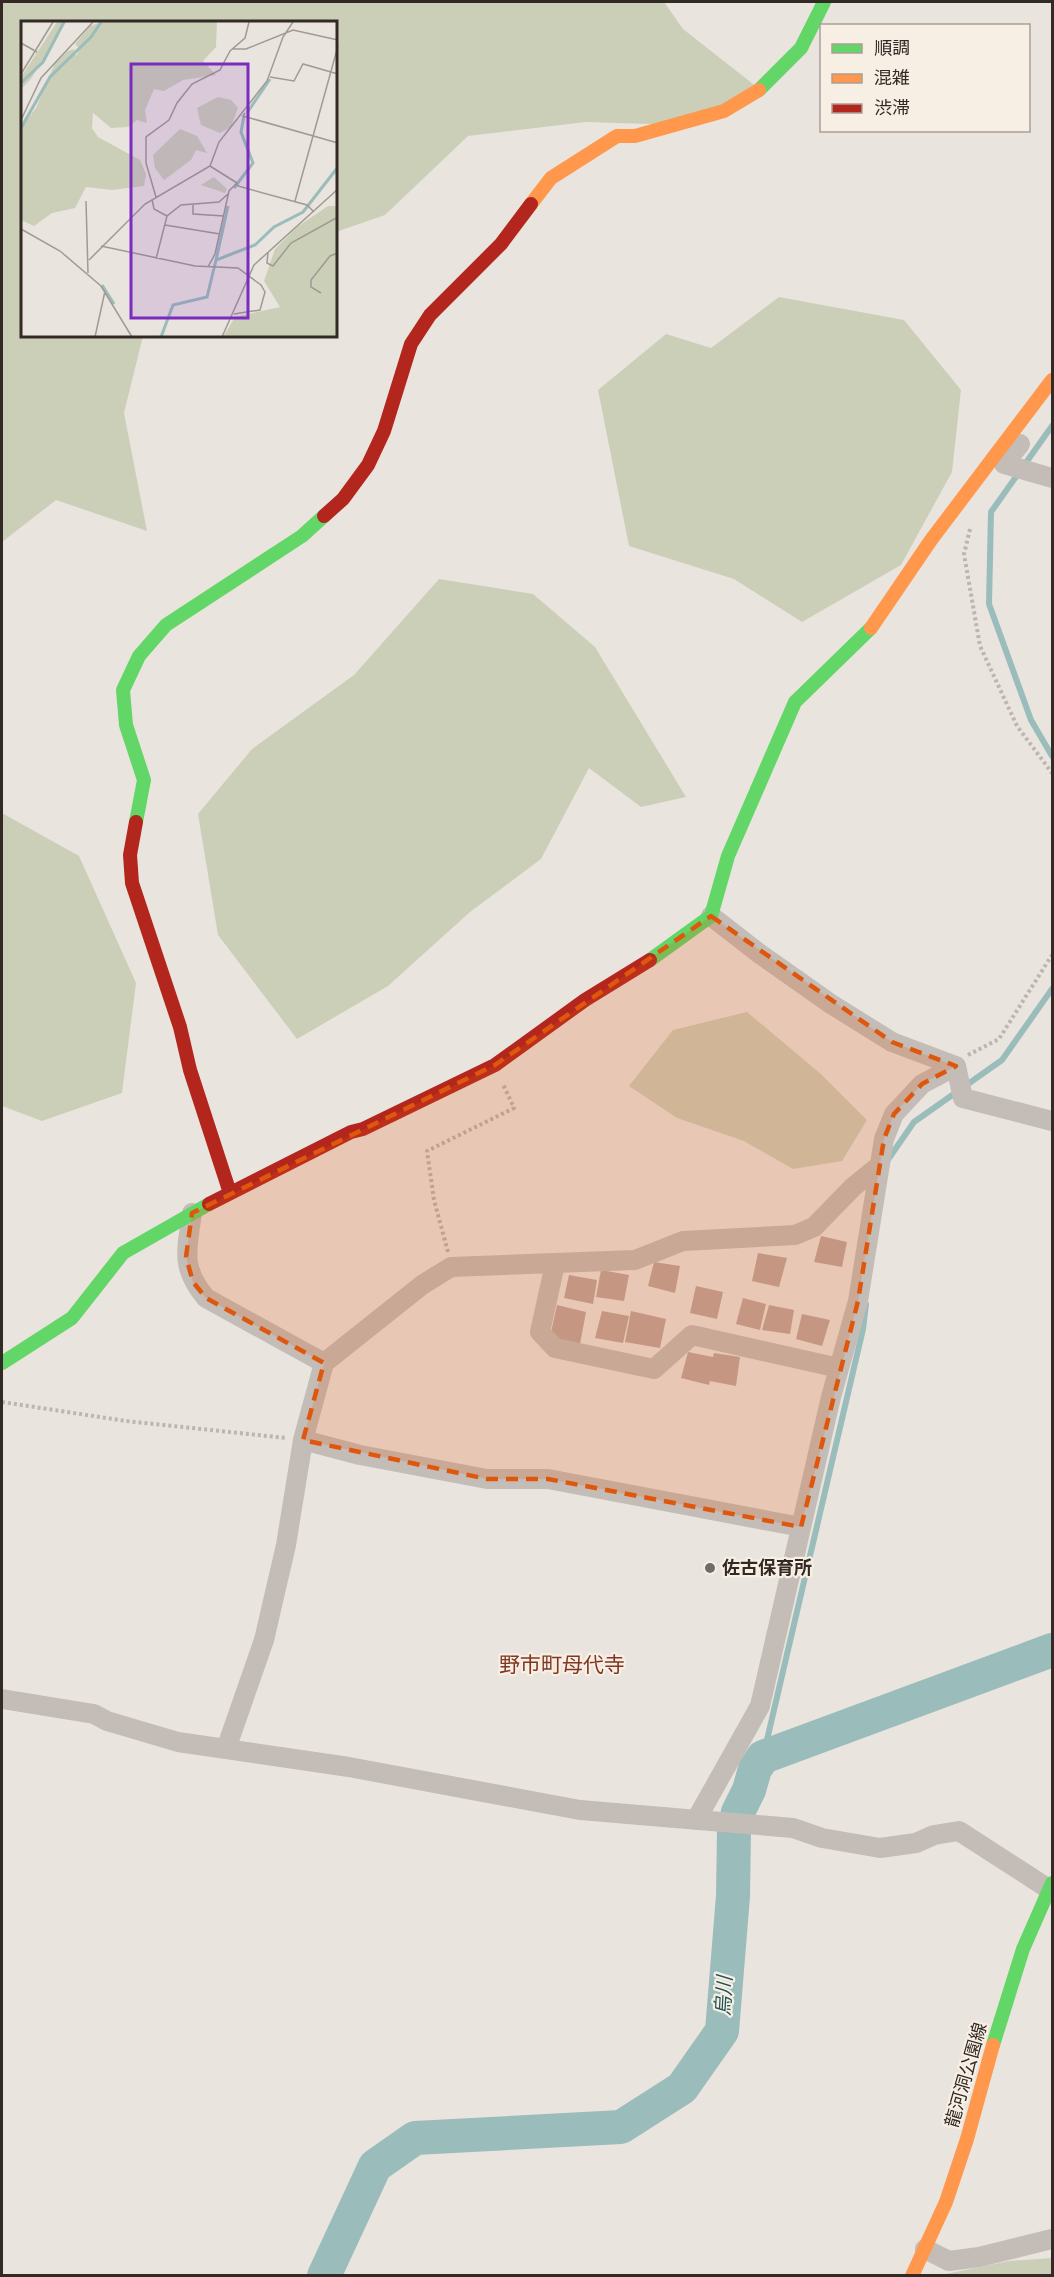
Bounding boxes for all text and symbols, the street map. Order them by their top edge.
inset map [21,21,338,338]
legend [820,24,1030,132]
text: 順調 [874,35,910,61]
text: 混雑 [874,65,910,91]
text: 渋滞 [874,95,910,121]
place label: 佐古保育所 [722,1555,812,1581]
marker: 佐古保育所 [703,1561,717,1575]
district label: 野市町母代寺 [499,1650,625,1680]
water label: 烏川 [708,1973,740,2017]
street label: 龍河洞公園線 [939,2020,993,2130]

